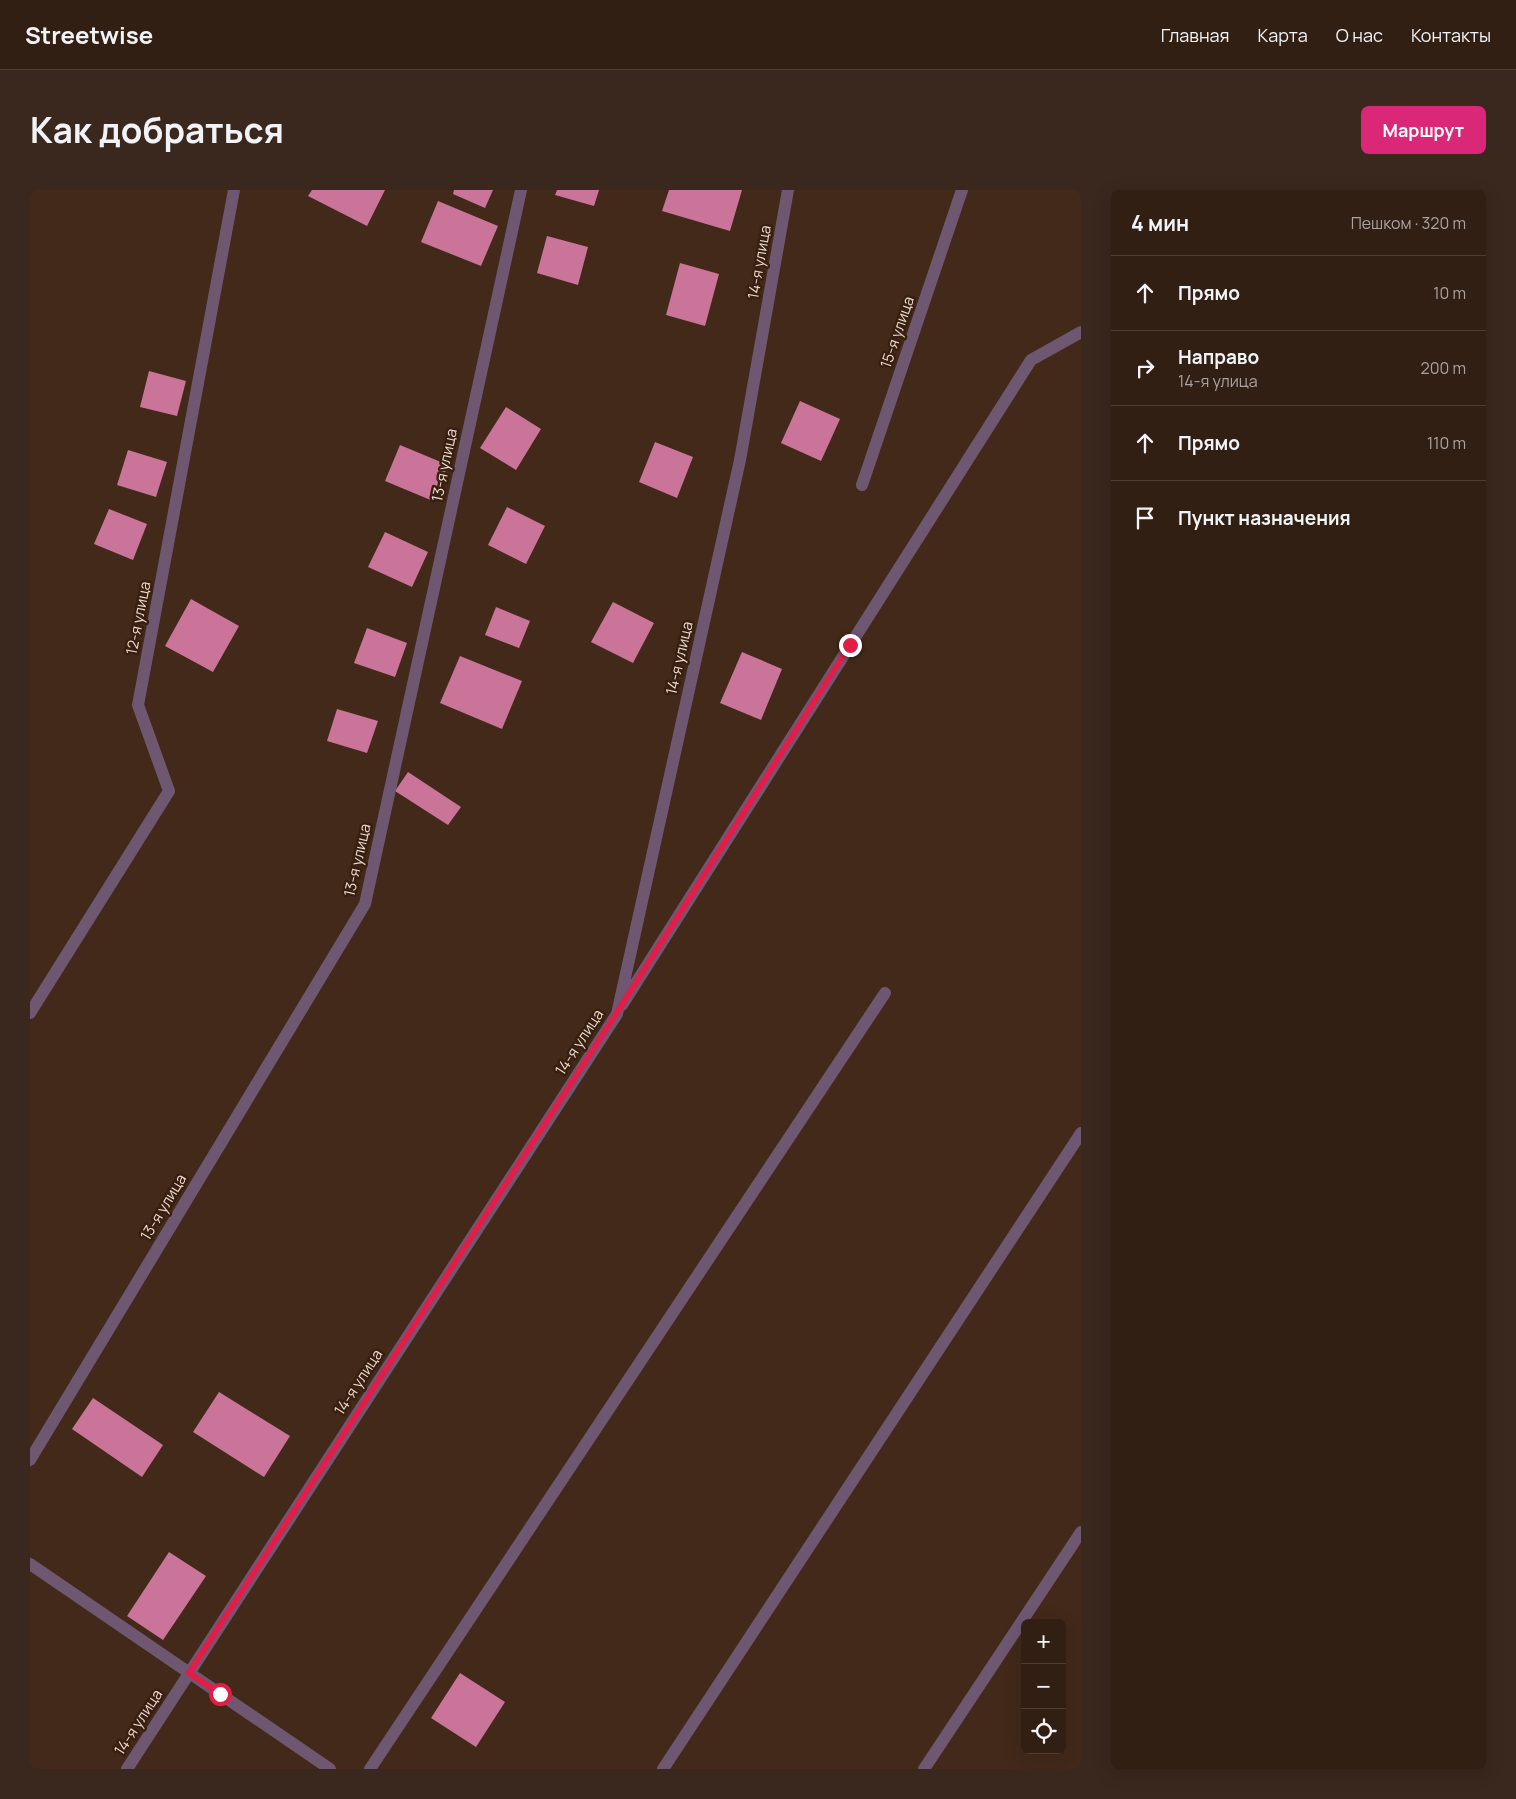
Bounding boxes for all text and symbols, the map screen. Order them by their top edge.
text: Streetwise [25,18,153,51]
text: Главная [1161,23,1230,47]
text: Карта [1258,23,1308,47]
text: О нас [1336,23,1383,47]
text: Контакты [1411,23,1491,47]
text: Как добраться [30,106,284,154]
button: Маршрут [1361,106,1486,154]
text: 4 мин [1131,209,1189,237]
text: Пешком · 320 m [1351,212,1466,234]
street label: 14-я улица [742,223,776,301]
icon: ahead [1131,279,1159,307]
text: Прямо [1178,280,1240,306]
text: 10 m [1433,282,1466,304]
street label: 15-я улица [875,293,919,371]
text: Направо [1178,344,1259,370]
icon: right [1131,354,1159,382]
text: 200 m [1421,357,1466,379]
text: 14-я улица [1178,370,1258,392]
street label: 13-я улица [426,427,462,503]
icon: ahead [1131,429,1159,457]
text: Прямо [1178,430,1240,456]
text: 110 m [1427,432,1466,454]
icon: arrive [1131,504,1159,532]
text: Пункт назначения [1178,505,1351,531]
street label: 12-я улица [121,579,155,657]
street label: 14-я улица [660,619,698,697]
route end [839,634,862,657]
street label: 13-я улица [338,822,376,898]
street label: 14-я улица [550,1005,608,1079]
street label: 13-я улица [135,1170,191,1244]
street label: 14-я улица [329,1345,387,1419]
map controls [1021,1619,1066,1754]
button: + [1021,1619,1066,1664]
button: − [1021,1664,1066,1709]
route start [209,1683,232,1706]
street label: 14-я улица [109,1685,167,1759]
button: locate [1021,1709,1066,1754]

